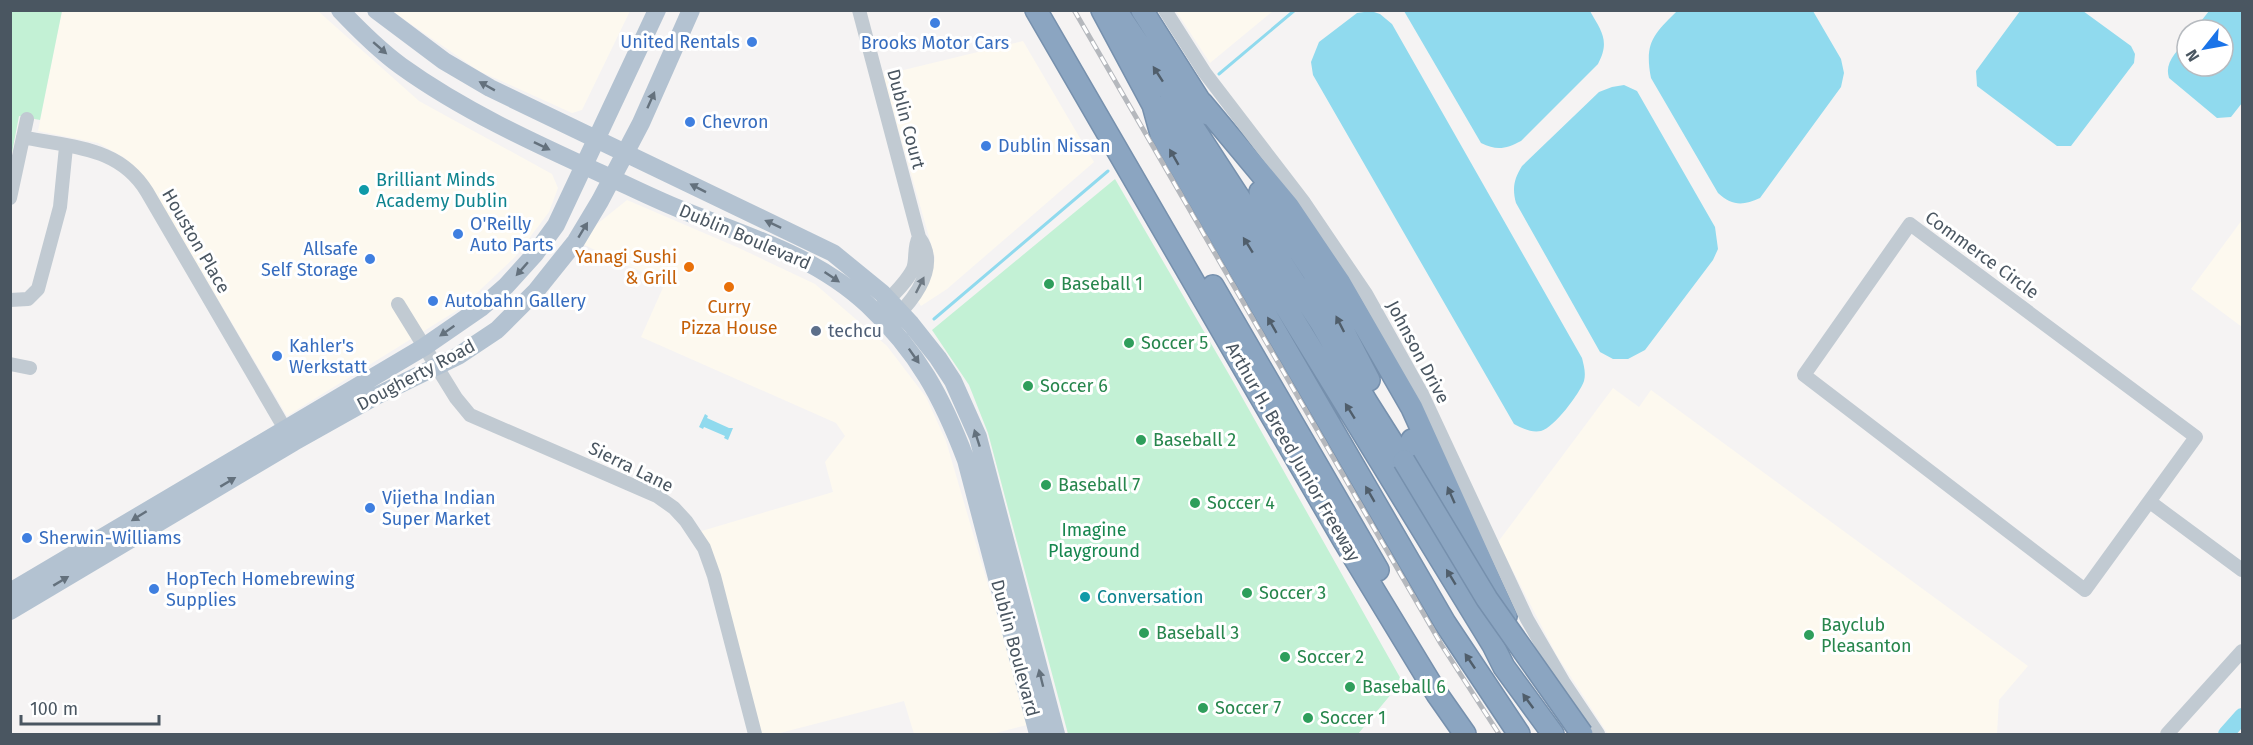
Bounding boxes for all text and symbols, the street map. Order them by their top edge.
marker: Brooks Motor Cars [928,16,942,30]
north arrow [2175,18,2235,78]
place label: United Rentals [620,31,740,53]
place label: Brooks Motor Cars [861,32,1009,54]
marker: United Rentals [745,35,759,49]
one-way arrow [372,41,387,54]
text: N [2182,46,2203,65]
one-way arrow [1153,66,1164,82]
street label: Dublin Court [882,67,930,172]
one-way arrow [478,81,495,91]
one-way arrow [646,90,656,108]
place label: Chevron [702,111,769,133]
marker: Chevron [683,115,697,129]
place label: Dublin Nissan [998,135,1111,157]
marker: Dublin Nissan [979,139,993,153]
one-way arrow [533,141,550,150]
one-way arrow [1169,148,1179,165]
place label: Brilliant Minds Academy Dublin [376,169,508,212]
marker: Brilliant Minds Academy Dublin [357,183,371,197]
one-way arrow [689,183,706,193]
street label: Houston Place [157,185,235,297]
street label: Dublin Boulevard [676,199,814,275]
street label: Commerce Circle [1921,206,2043,304]
place label: O'Reilly Auto Parts [470,213,553,256]
one-way arrow [764,219,781,228]
one-way arrow [578,221,588,238]
marker: O'Reilly Auto Parts [451,227,465,241]
one-way arrow [1242,236,1253,253]
place label: Allsafe Self Storage [261,238,358,281]
place label: Yanagi Sushi & Grill [575,246,677,289]
marker: Allsafe Self Storage [363,252,377,266]
marker: Yanagi Sushi & Grill [682,260,696,274]
one-way arrow [516,261,529,276]
one-way arrow [824,271,840,282]
place label: Baseball 1 [1061,273,1143,295]
one-way arrow [915,276,925,293]
marker: Baseball 1 [1042,277,1056,291]
marker: Curry Pizza House [722,280,736,294]
place label: Autobahn Gallery [445,290,586,312]
marker: Autobahn Gallery [426,294,440,308]
place label: Curry Pizza House [680,296,778,339]
street label: Johnson Drive [1382,297,1454,407]
one-way arrow [1335,315,1345,332]
one-way arrow [1267,316,1277,333]
place label: techcu [828,320,882,342]
marker: techcu [809,324,823,338]
one-way arrow [439,325,455,337]
place label: Soccer 5 [1141,332,1208,354]
place label: Kahler's Werkstatt [289,335,368,378]
street label: Dougherty Road [353,335,479,415]
marker: Soccer 5 [1122,336,1136,350]
street label: Arthur H. Breed Junior Freeway [1221,338,1365,566]
one-way arrow [908,347,920,363]
marker: Kahler's Werkstatt [270,349,284,363]
place label: Soccer 6 [1040,375,1108,397]
marker: Soccer 6 [1021,379,1035,393]
one-way arrow [1344,403,1355,419]
one-way arrow [972,429,982,447]
place label: Baseball 2 [1153,429,1236,451]
marker: Baseball 2 [1134,433,1148,447]
street label: Sierra Lane [585,437,677,497]
place label: Baseball 7 [1058,474,1140,496]
one-way arrow [220,476,236,487]
marker: Baseball 7 [1039,478,1053,492]
one-way arrow [1365,485,1375,502]
place label: Vijetha Indian Super Market [382,487,496,530]
one-way arrow [1447,487,1456,504]
place label: Soccer 4 [1207,492,1275,514]
marker: Soccer 4 [1188,496,1202,510]
marker: Vijetha Indian Super Market [363,501,377,515]
one-way arrow [131,510,147,521]
park label: Imagine Playground [1048,519,1140,562]
place label: Sherwin-Williams [39,527,181,549]
marker: Sherwin-Williams [20,531,34,545]
place label: HopTech Homebrewing Supplies [166,568,355,611]
one-way arrow [1446,569,1457,585]
one-way arrow [53,576,69,587]
street label: Dublin Boulevard [986,577,1044,719]
marker: HopTech Homebrewing Supplies [147,582,161,596]
place label: Soccer 3 [1259,582,1326,604]
place label: Conversation [1097,586,1204,608]
marker: Soccer 3 [1240,586,1254,600]
marker: Conversation [1078,590,1092,604]
place label: Bayclub Pleasanton [1821,614,1912,657]
place label: Baseball 3 [1156,622,1239,644]
marker: Baseball 3 [1137,626,1151,640]
marker: Bayclub Pleasanton [1802,628,1816,642]
place label: Soccer 2 [1297,646,1364,668]
marker: Soccer 2 [1278,650,1292,664]
one-way arrow [1465,653,1476,669]
one-way arrow [1036,669,1046,687]
place label: Baseball 6 [1362,676,1446,698]
marker: Baseball 6 [1343,680,1357,694]
scale bar [21,688,159,726]
one-way arrow [1522,693,1534,709]
place label: Soccer 7 [1215,697,1281,719]
text: 100 m [30,698,78,720]
marker: Soccer 7 [1196,701,1210,715]
place label: Soccer 1 [1320,707,1386,729]
marker: Soccer 1 [1301,711,1315,725]

